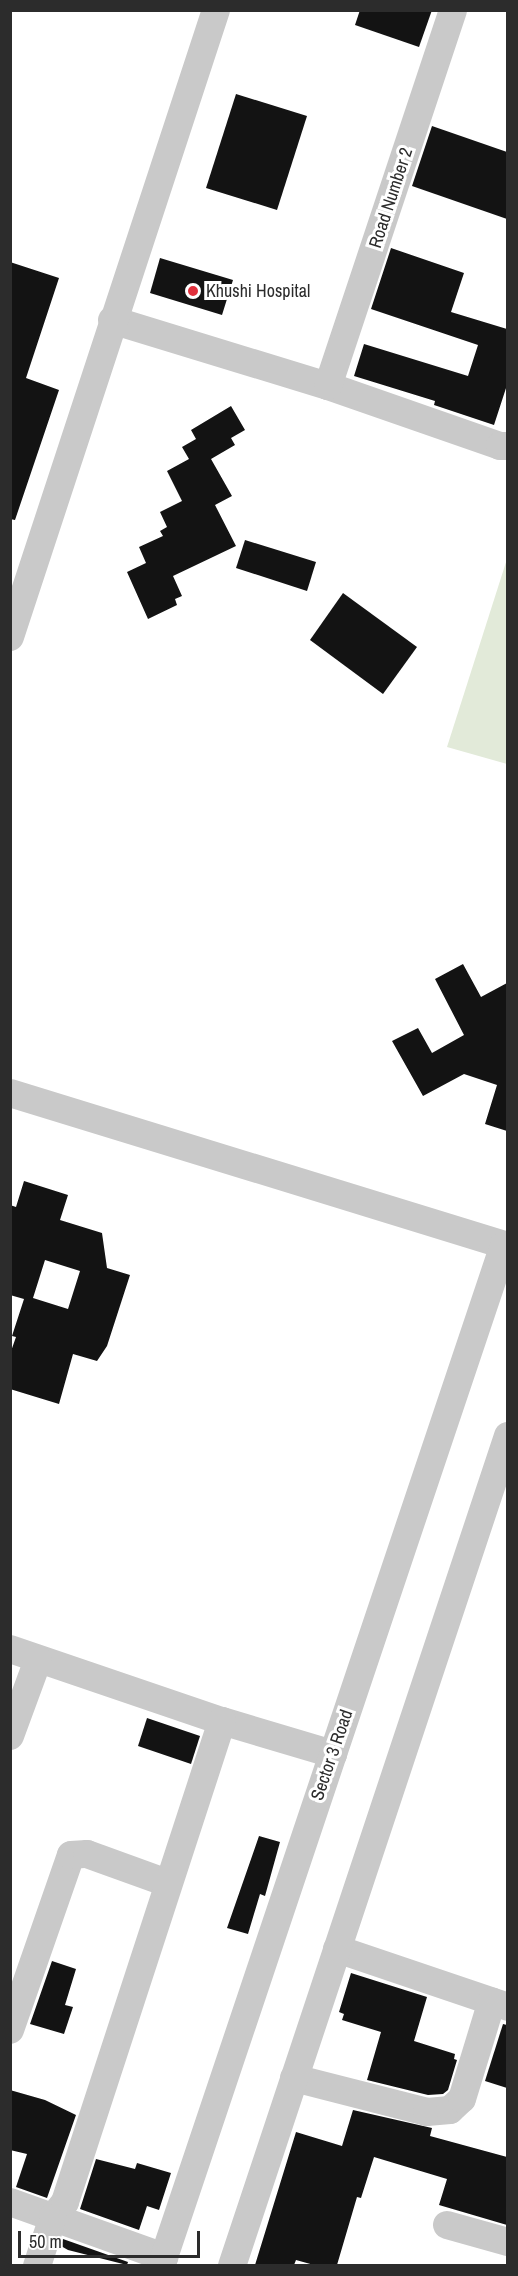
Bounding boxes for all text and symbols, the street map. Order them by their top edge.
street label: Road Number 2 [365,145,417,251]
place label: Khushi Hospital [206,280,310,302]
marker: Khushi Hospital [184,282,202,300]
street label: Sector 3 Road [306,1707,358,1803]
scale bar [21,2219,202,2257]
text: 50 m [29,2229,62,2254]

